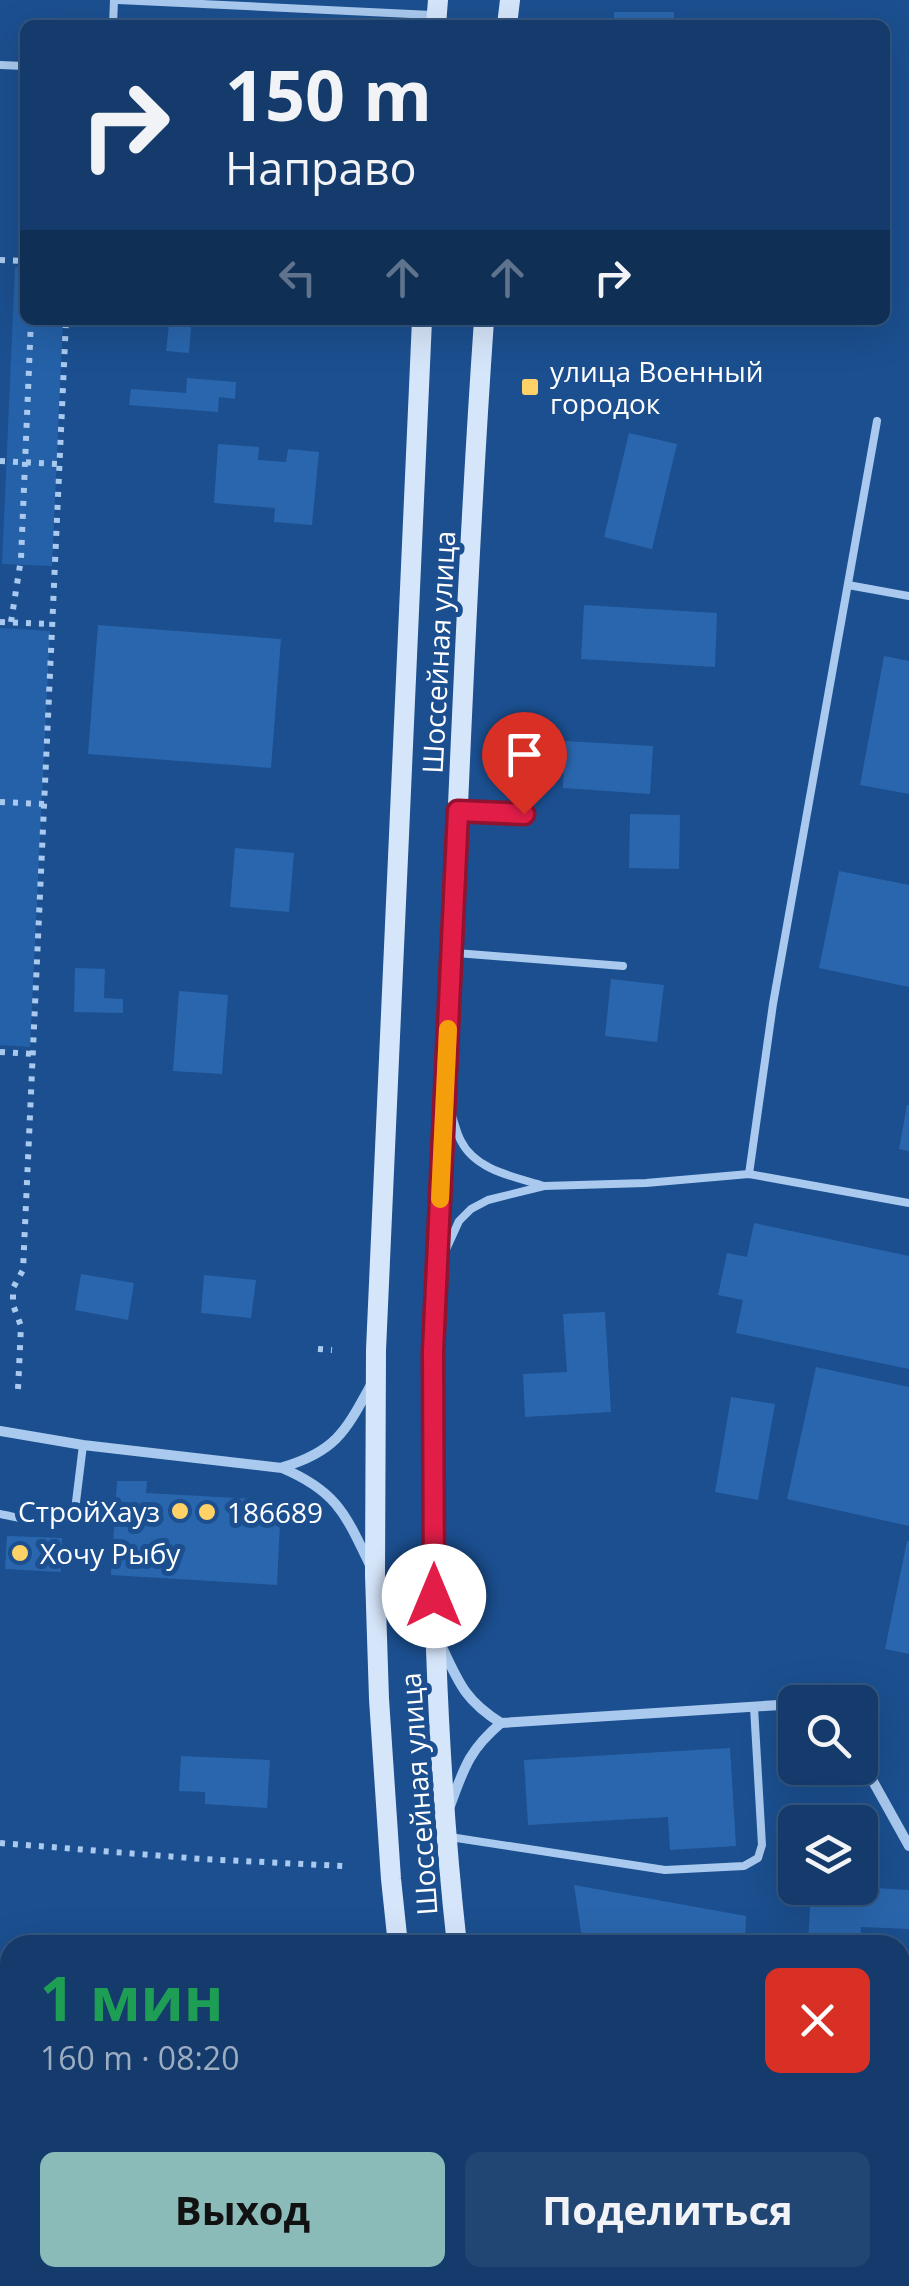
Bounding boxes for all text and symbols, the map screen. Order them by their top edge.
text: 150 m [225,46,432,142]
icon: right [60,60,190,190]
text: Направо [225,137,417,198]
icon: left [270,250,325,305]
icon: ahead [375,250,430,305]
icon: ahead [480,250,535,305]
icon: right [585,250,640,305]
place label: улица Военный городок [550,352,764,422]
marker: улица Военный городок [519,376,541,398]
street label: Шоссейная улица [413,530,463,774]
pin [482,712,567,815]
icon: arrive [497,727,552,782]
place label: СтройХауз [18,1492,160,1530]
place label: 186689 [227,1493,323,1531]
marker: СтройХауз [169,1500,191,1522]
marker: 186689 [196,1501,218,1523]
place label: Хочу Рыбу [40,1534,181,1572]
marker: Хочу Рыбу [9,1542,31,1564]
position arrow [382,1544,486,1648]
street label: Шоссейная улица [391,1671,445,1917]
map controls [778,1685,878,1905]
button: search [778,1685,878,1785]
button: layers [778,1805,878,1905]
text: 1 мин [40,1957,224,2039]
button: close [765,1968,870,2073]
text: 160 m · 08:20 [40,2036,239,2079]
button: Выход [40,2152,445,2267]
button: Поделиться [465,2152,870,2267]

